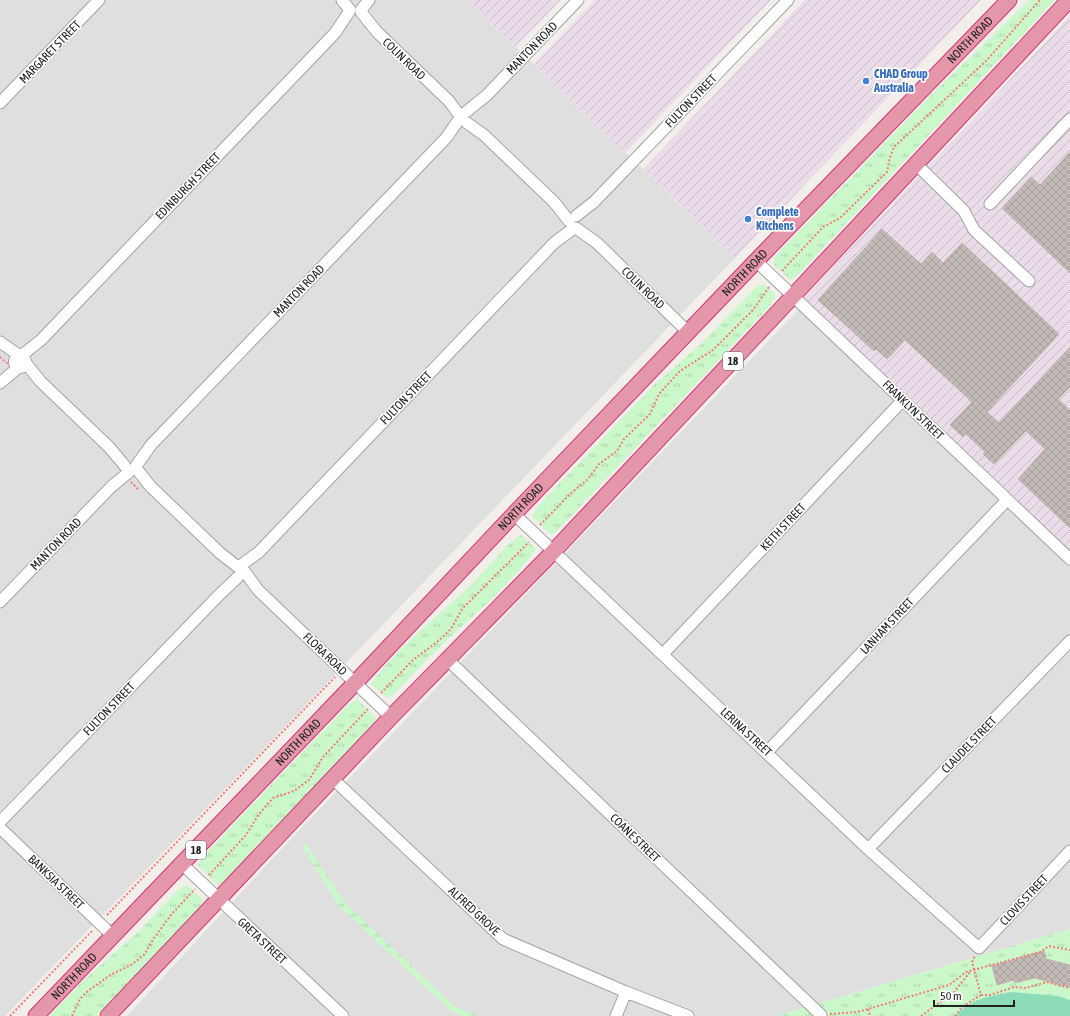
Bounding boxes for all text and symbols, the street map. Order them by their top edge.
street label: NORTH ROAD [944,14,996,66]
street label: MARGARET STREET [17,17,84,86]
street label: MANTON ROAD [504,19,561,77]
street label: COLIN ROAD [380,35,429,83]
place label: CHAD Group Australia [873,67,928,95]
street label: FULTON STREET [662,71,720,130]
marker: CHAD Group Australia [861,76,871,86]
street label: EDINBURGH STREET [153,149,224,222]
place label: Complete Kitchens [756,205,799,233]
marker: Complete Kitchens [743,214,753,224]
street label: NORTH ROAD [719,246,771,299]
street label: MANTON ROAD [271,262,328,320]
street label: COLIN ROAD [619,264,668,312]
road number: 18 [723,352,743,370]
street label: FULTON STREET [377,368,435,427]
street label: FRANKLYN STREET [880,377,947,443]
street label: NORTH ROAD [495,480,547,533]
street label: KEITH STREET [758,500,809,554]
street label: MANTON ROAD [28,515,85,573]
street label: LANHAM STREET [857,594,917,657]
street label: FLORA ROAD [300,630,350,678]
street label: FULTON STREET [80,679,138,738]
street label: LERINA STREET [717,705,775,760]
street label: CLAUDEL STREET [939,713,1000,776]
street label: NORTH ROAD [273,716,324,769]
street label: COANE STREET [607,811,663,866]
road number: 18 [186,841,206,859]
street label: BANKSIA STREET [25,852,87,913]
street label: CLOVIS STREET [997,871,1051,928]
street label: ALFRED GROVE [445,884,503,938]
street label: GRETA STREET [235,915,290,968]
street label: NORTH ROAD [48,950,100,1003]
scale bar [934,982,1014,1008]
text: 50 m [940,989,962,1003]

